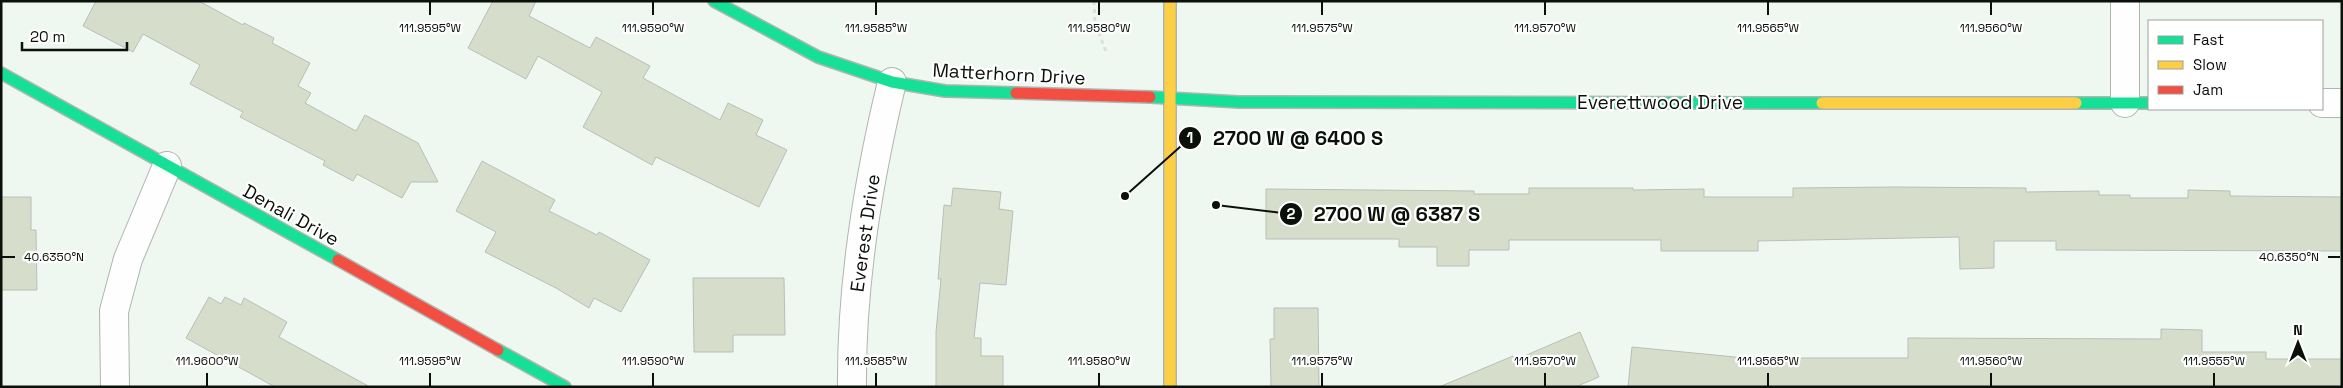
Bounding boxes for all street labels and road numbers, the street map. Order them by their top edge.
street label: Matterhorn Drive [932,58,1086,90]
street label: Everettwood Drive [1577,90,1743,115]
street label: Everest Drive [844,172,886,294]
street label: Denali Drive [239,178,343,252]

